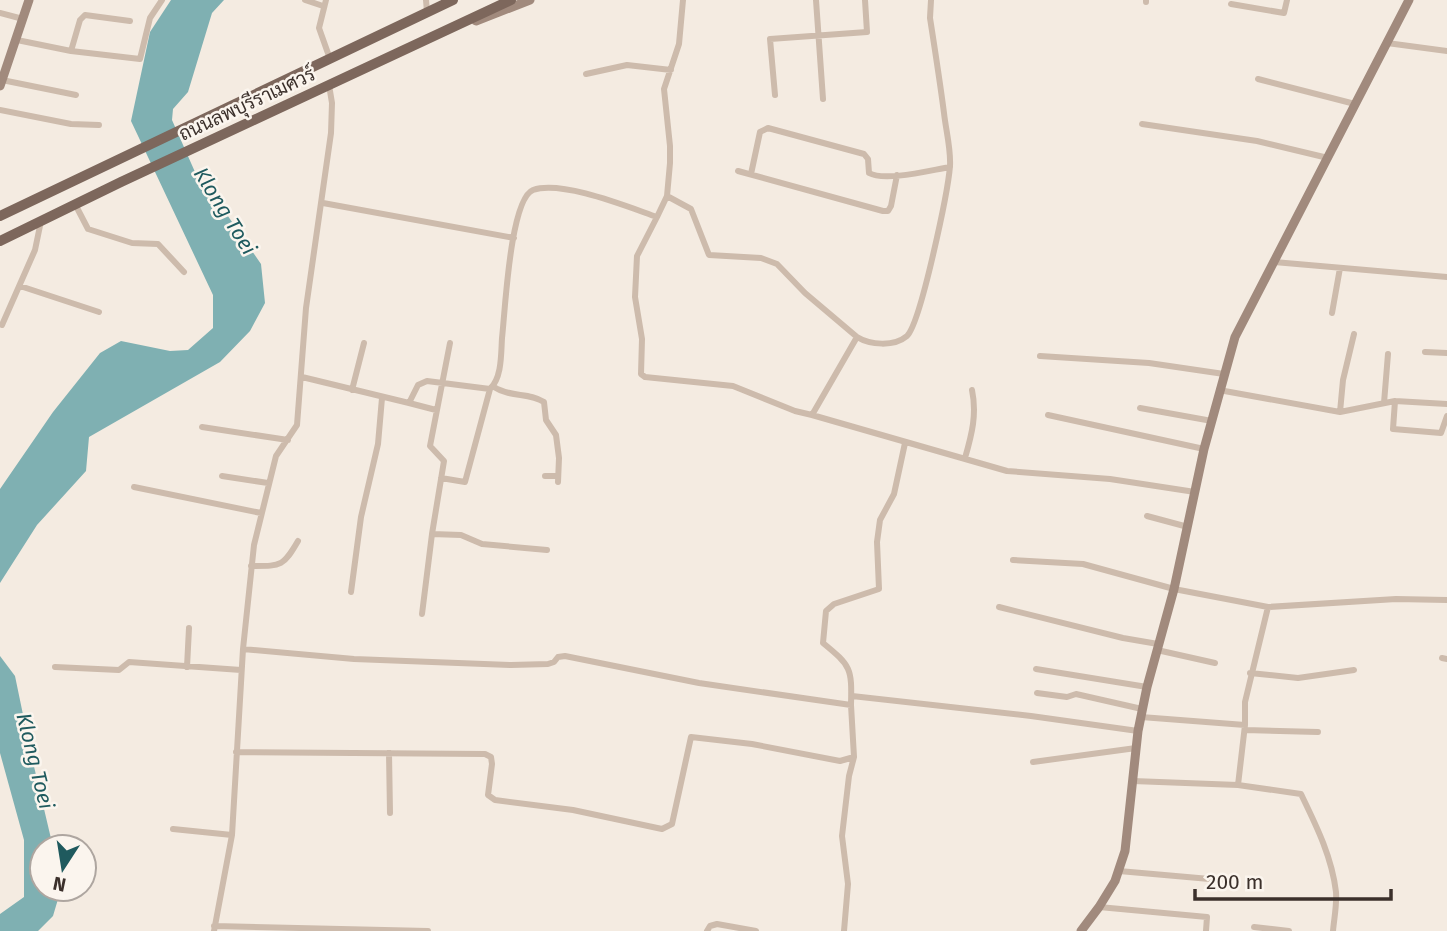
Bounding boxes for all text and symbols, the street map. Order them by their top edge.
street label: ถนนลพบุรีราเมศวร์ [175,61,319,147]
water label: Klong Toei [188,162,262,260]
water label: Klong Toei [10,710,60,812]
north arrow [28,833,98,903]
scale bar [1195,858,1391,902]
text: 200 m [1206,869,1263,895]
text: N [51,872,68,897]

